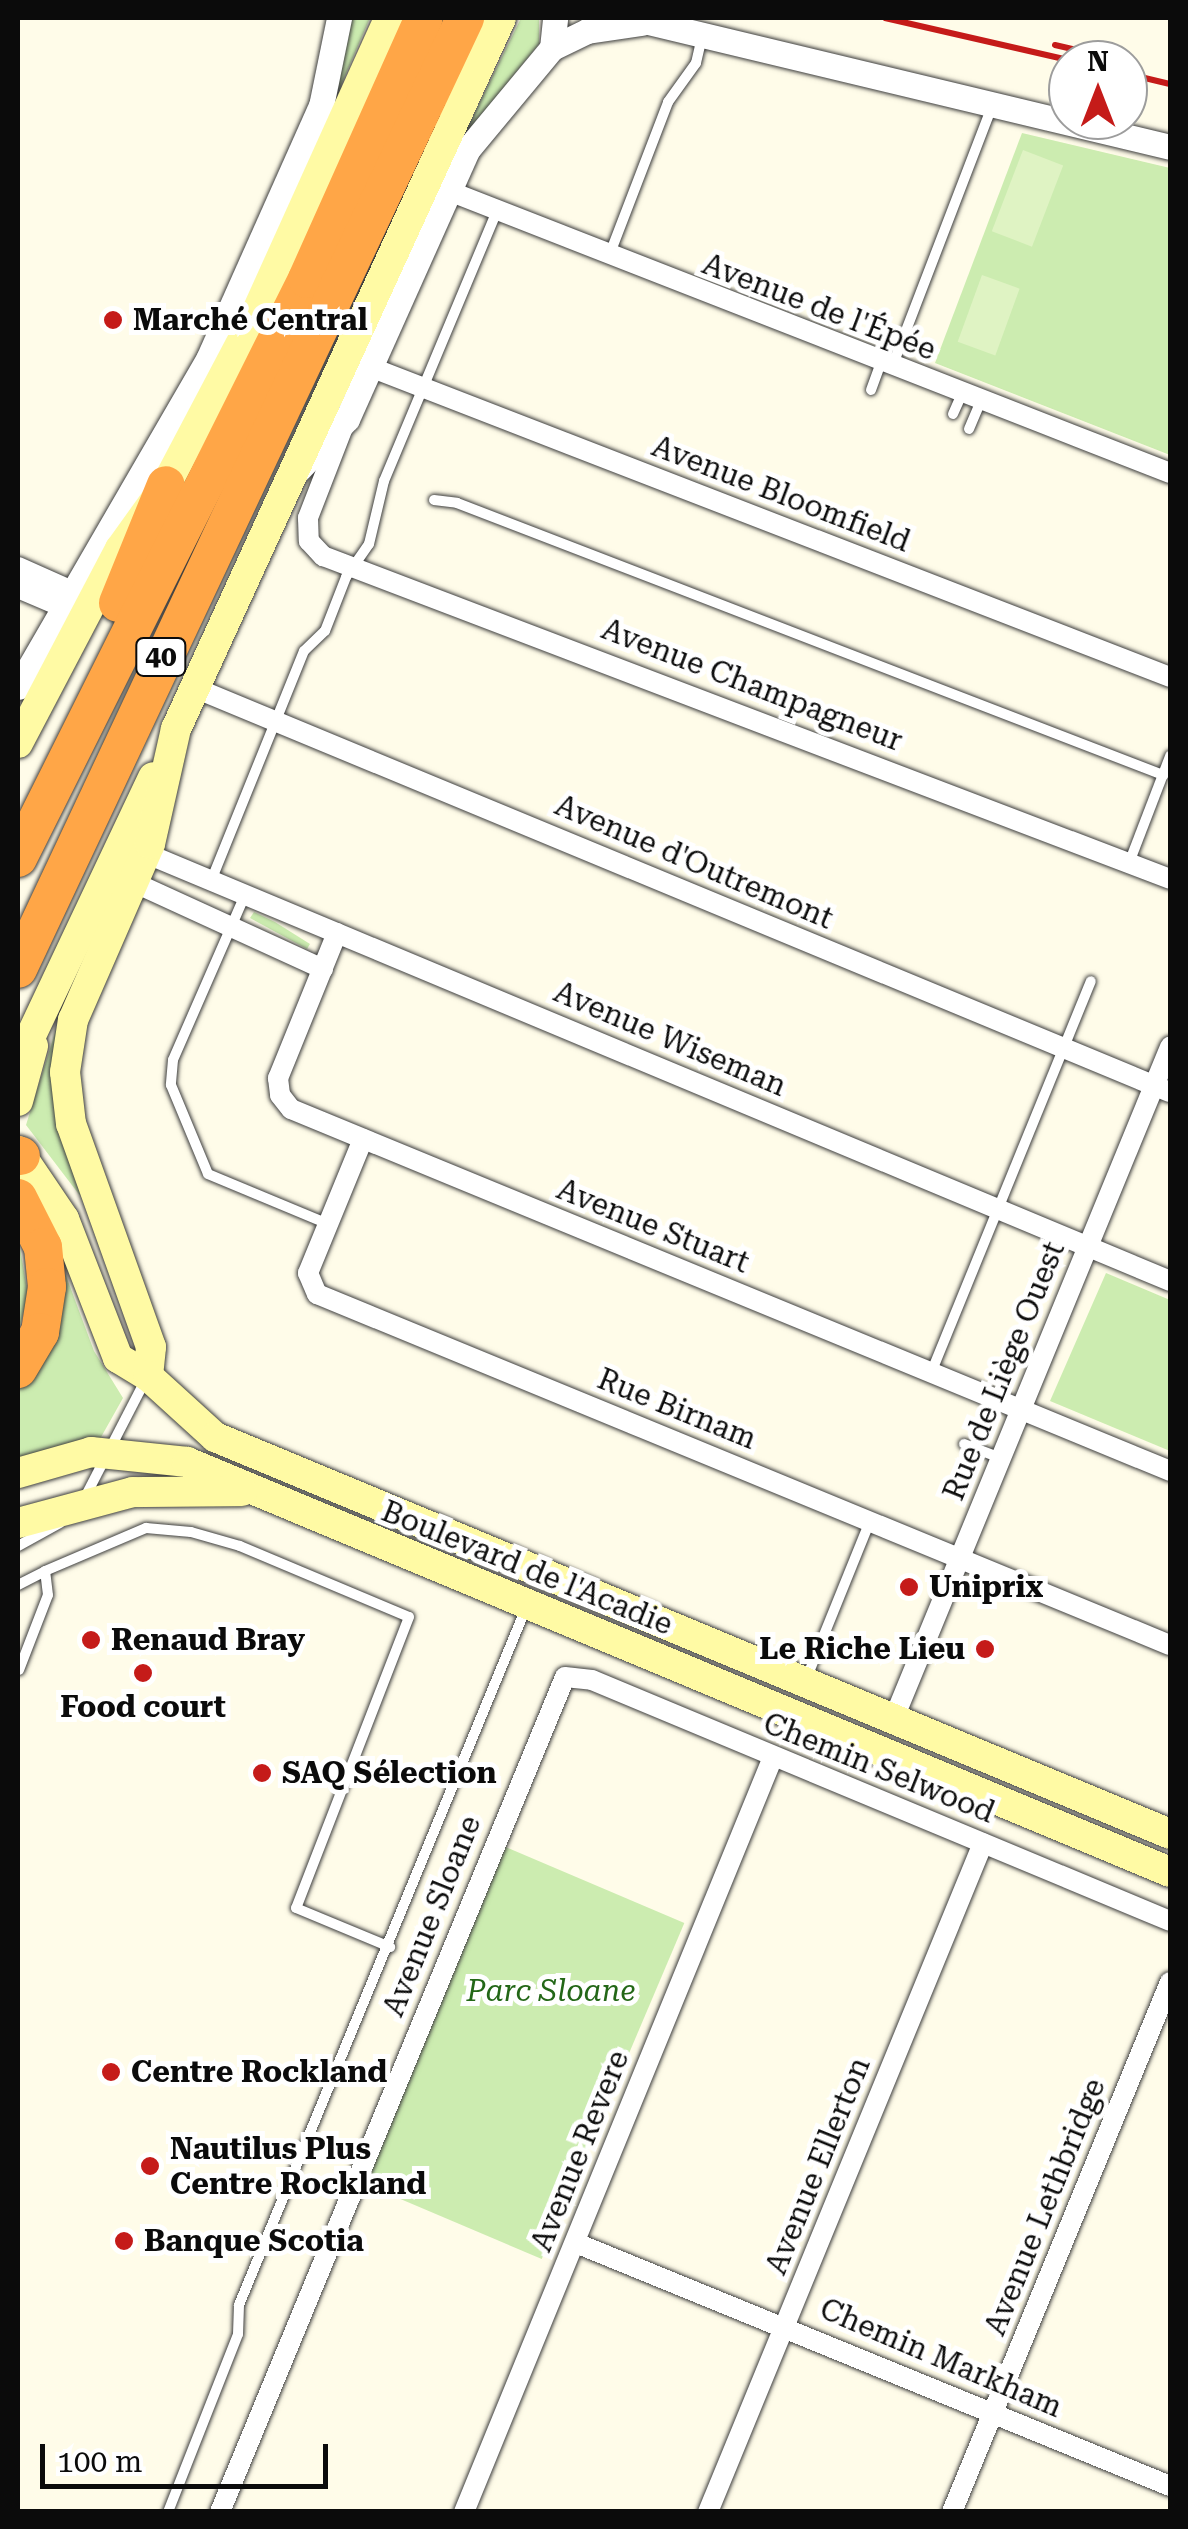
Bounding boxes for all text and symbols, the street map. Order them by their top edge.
north arrow [1048,40,1148,140]
text: N [1087,45,1109,78]
street label: Avenue de l'Épée [697,246,941,368]
place label: Marché Central [133,302,368,338]
marker: Marché Central [102,309,124,331]
street label: Avenue Bloomfield [647,428,915,560]
street label: Avenue Champagneur [597,611,907,759]
road number: 40 [134,634,188,680]
street label: Avenue d'Outremont [550,787,838,937]
street label: Avenue Wiseman [548,974,792,1104]
street label: Avenue Stuart [552,1171,754,1281]
street label: Rue de Liège Ouest [936,1237,1072,1505]
street label: Rue Birnam [592,1361,762,1457]
street label: Boulevard de l'Acadie [376,1493,678,1643]
place label: Uniprix [929,1569,1043,1605]
marker: Uniprix [898,1576,920,1598]
place label: Renaud Bray [111,1622,305,1658]
marker: Renaud Bray [80,1629,102,1651]
place label: Le Riche Lieu [759,1631,965,1667]
marker: Le Riche Lieu [974,1638,996,1660]
marker: Food court [132,1662,154,1684]
place label: Food court [60,1689,226,1725]
street label: Chemin Selwood [758,1705,1000,1831]
place label: SAQ Sélection [282,1755,497,1791]
marker: SAQ Sélection [251,1762,273,1784]
street label: Avenue Sloane [375,1810,489,2022]
park label: Parc Sloane [467,1973,635,2009]
street label: Avenue Revere [523,2045,637,2257]
street label: Avenue Ellerton [758,2052,878,2280]
place label: Centre Rockland [131,2054,387,2090]
marker: Centre Rockland [100,2061,122,2083]
street label: Avenue Lethbridge [977,2073,1113,2341]
place label: Nautilus Plus Centre Rockland [170,2131,426,2202]
marker: Nautilus Plus Centre Rockland [139,2155,161,2177]
place label: Banque Scotia [144,2223,364,2259]
marker: Banque Scotia [113,2230,135,2252]
street label: Chemin Markham [815,2291,1067,2425]
scale bar [45,2424,332,2486]
text: 100 m [57,2444,142,2479]

